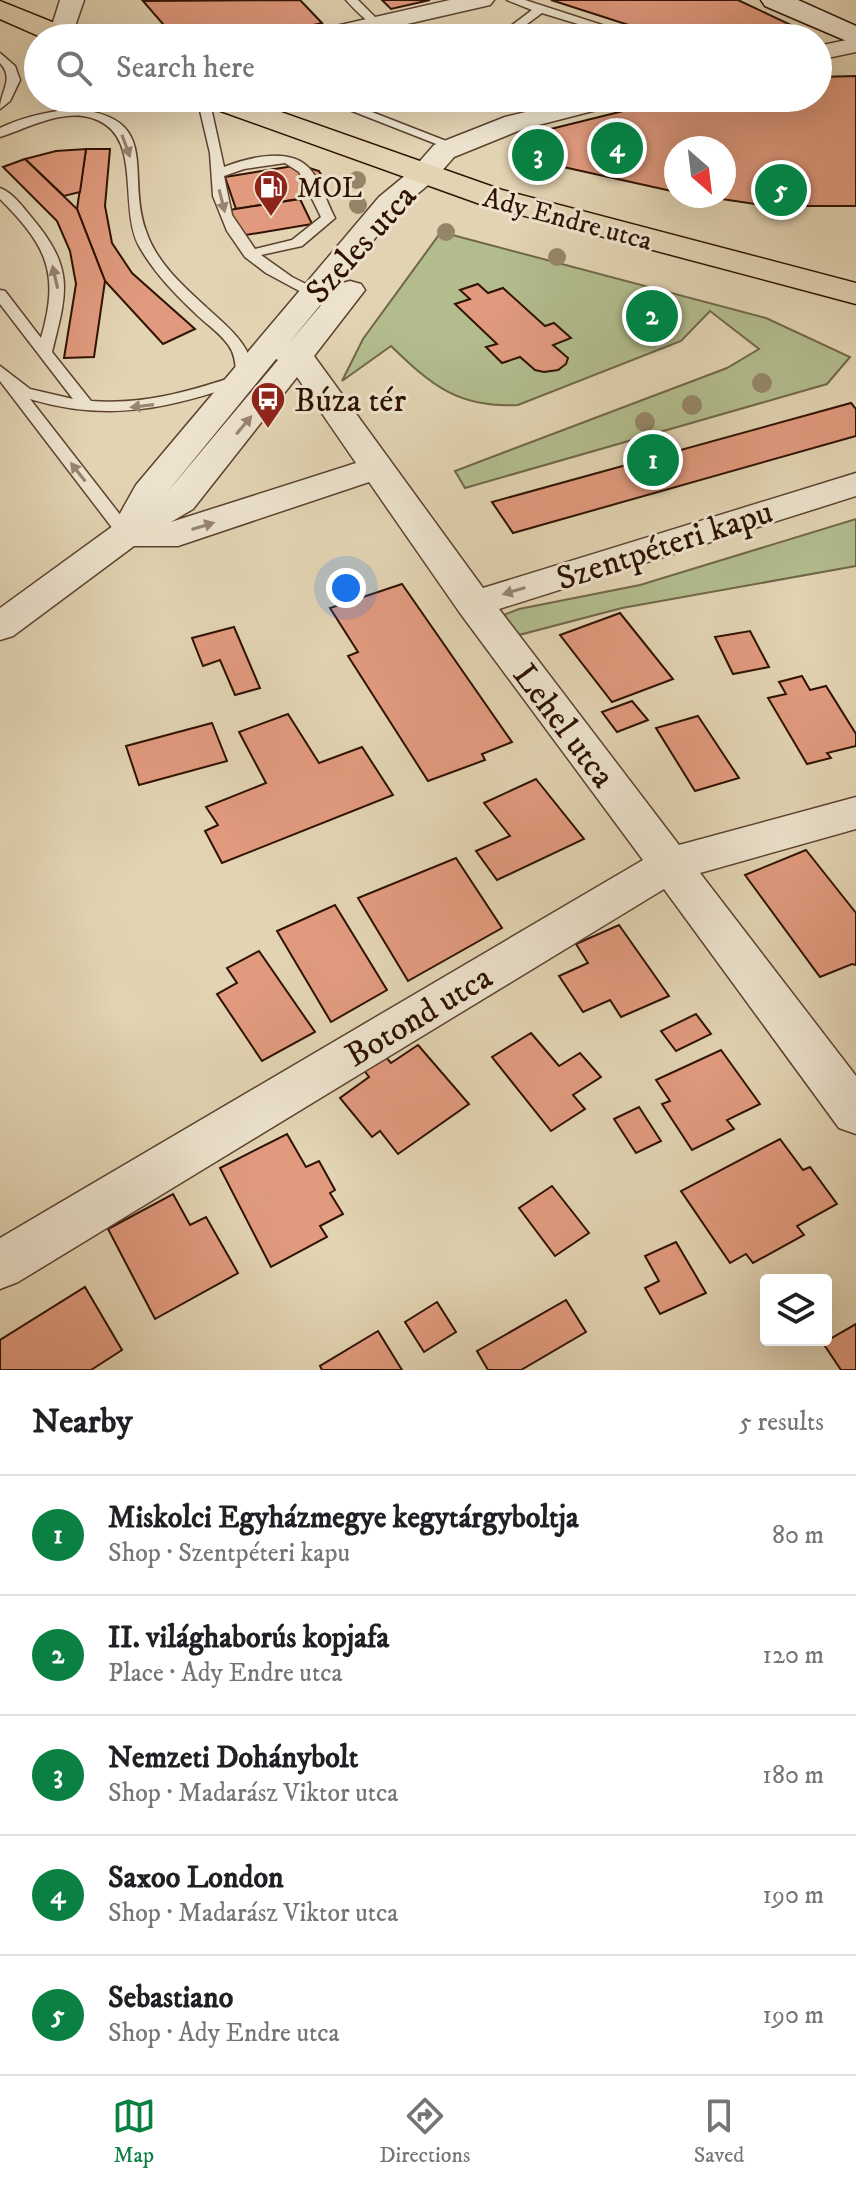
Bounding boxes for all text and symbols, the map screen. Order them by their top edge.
search box [24,24,832,112]
icon: search [52,46,96,90]
text: Search here [116,50,255,87]
pin: 4 [591,118,643,178]
pin: 3 [512,125,564,185]
one-way arrow [120,134,132,158]
north arrow [664,136,736,208]
pin: 5 [755,160,807,220]
fuel station icon: MOL [252,168,290,218]
place label: MOL [297,171,362,206]
street label: Szeles utca [297,176,426,313]
street label: Ady Endre utca [479,180,656,259]
one-way arrow [216,189,228,214]
one-way arrow [48,264,61,289]
pin: 2 [626,286,678,346]
bus stop icon: Búza tér [249,380,287,430]
place label: Búza tér [294,380,406,422]
one-way arrow [129,400,154,413]
one-way arrow [235,415,251,435]
pin: 1 [627,430,679,490]
one-way arrow [71,462,87,482]
street label: Szentpéteri kapu [551,491,778,601]
one-way arrow [191,519,215,532]
your location [326,568,366,608]
one-way arrow [502,585,526,598]
street label: Lehel utca [503,656,624,797]
street label: Botond utca [338,956,501,1077]
map controls [760,1274,832,1346]
button: layers [760,1274,832,1346]
text: Nearby [32,1401,133,1443]
text: 5 results [739,1406,824,1439]
text: Miskolci Egyházmegye kegytárgyboltja [108,1500,579,1537]
text: 1 [53,1519,63,1552]
text: 80 m [772,1519,824,1552]
text: Shop · Szentpéteri kapu [108,1537,350,1570]
text: II. világhaborús kopjafa [108,1620,389,1657]
text: 2 [52,1639,64,1672]
text: 120 m [763,1639,824,1672]
text: Place · Ady Endre utca [108,1657,343,1690]
text: Nemzeti Dohánybolt [108,1740,358,1777]
text: 3 [53,1759,63,1792]
text: 180 m [762,1759,824,1792]
text: Shop · Madarász Viktor utca [108,1777,398,1810]
text: Saxoo London [108,1860,284,1897]
text: 4 [51,1879,65,1912]
text: 190 m [762,1879,824,1912]
text: Shop · Madarász Viktor utca [108,1897,398,1930]
text: Sebastiano [108,1980,233,2017]
text: 5 [52,1999,64,2032]
text: 190 m [762,1999,824,2032]
text: Shop · Ady Endre utca [108,2017,340,2050]
tab: Map [112,2094,156,2169]
tab: Directions [379,2094,470,2169]
tab: Saved [694,2094,744,2169]

